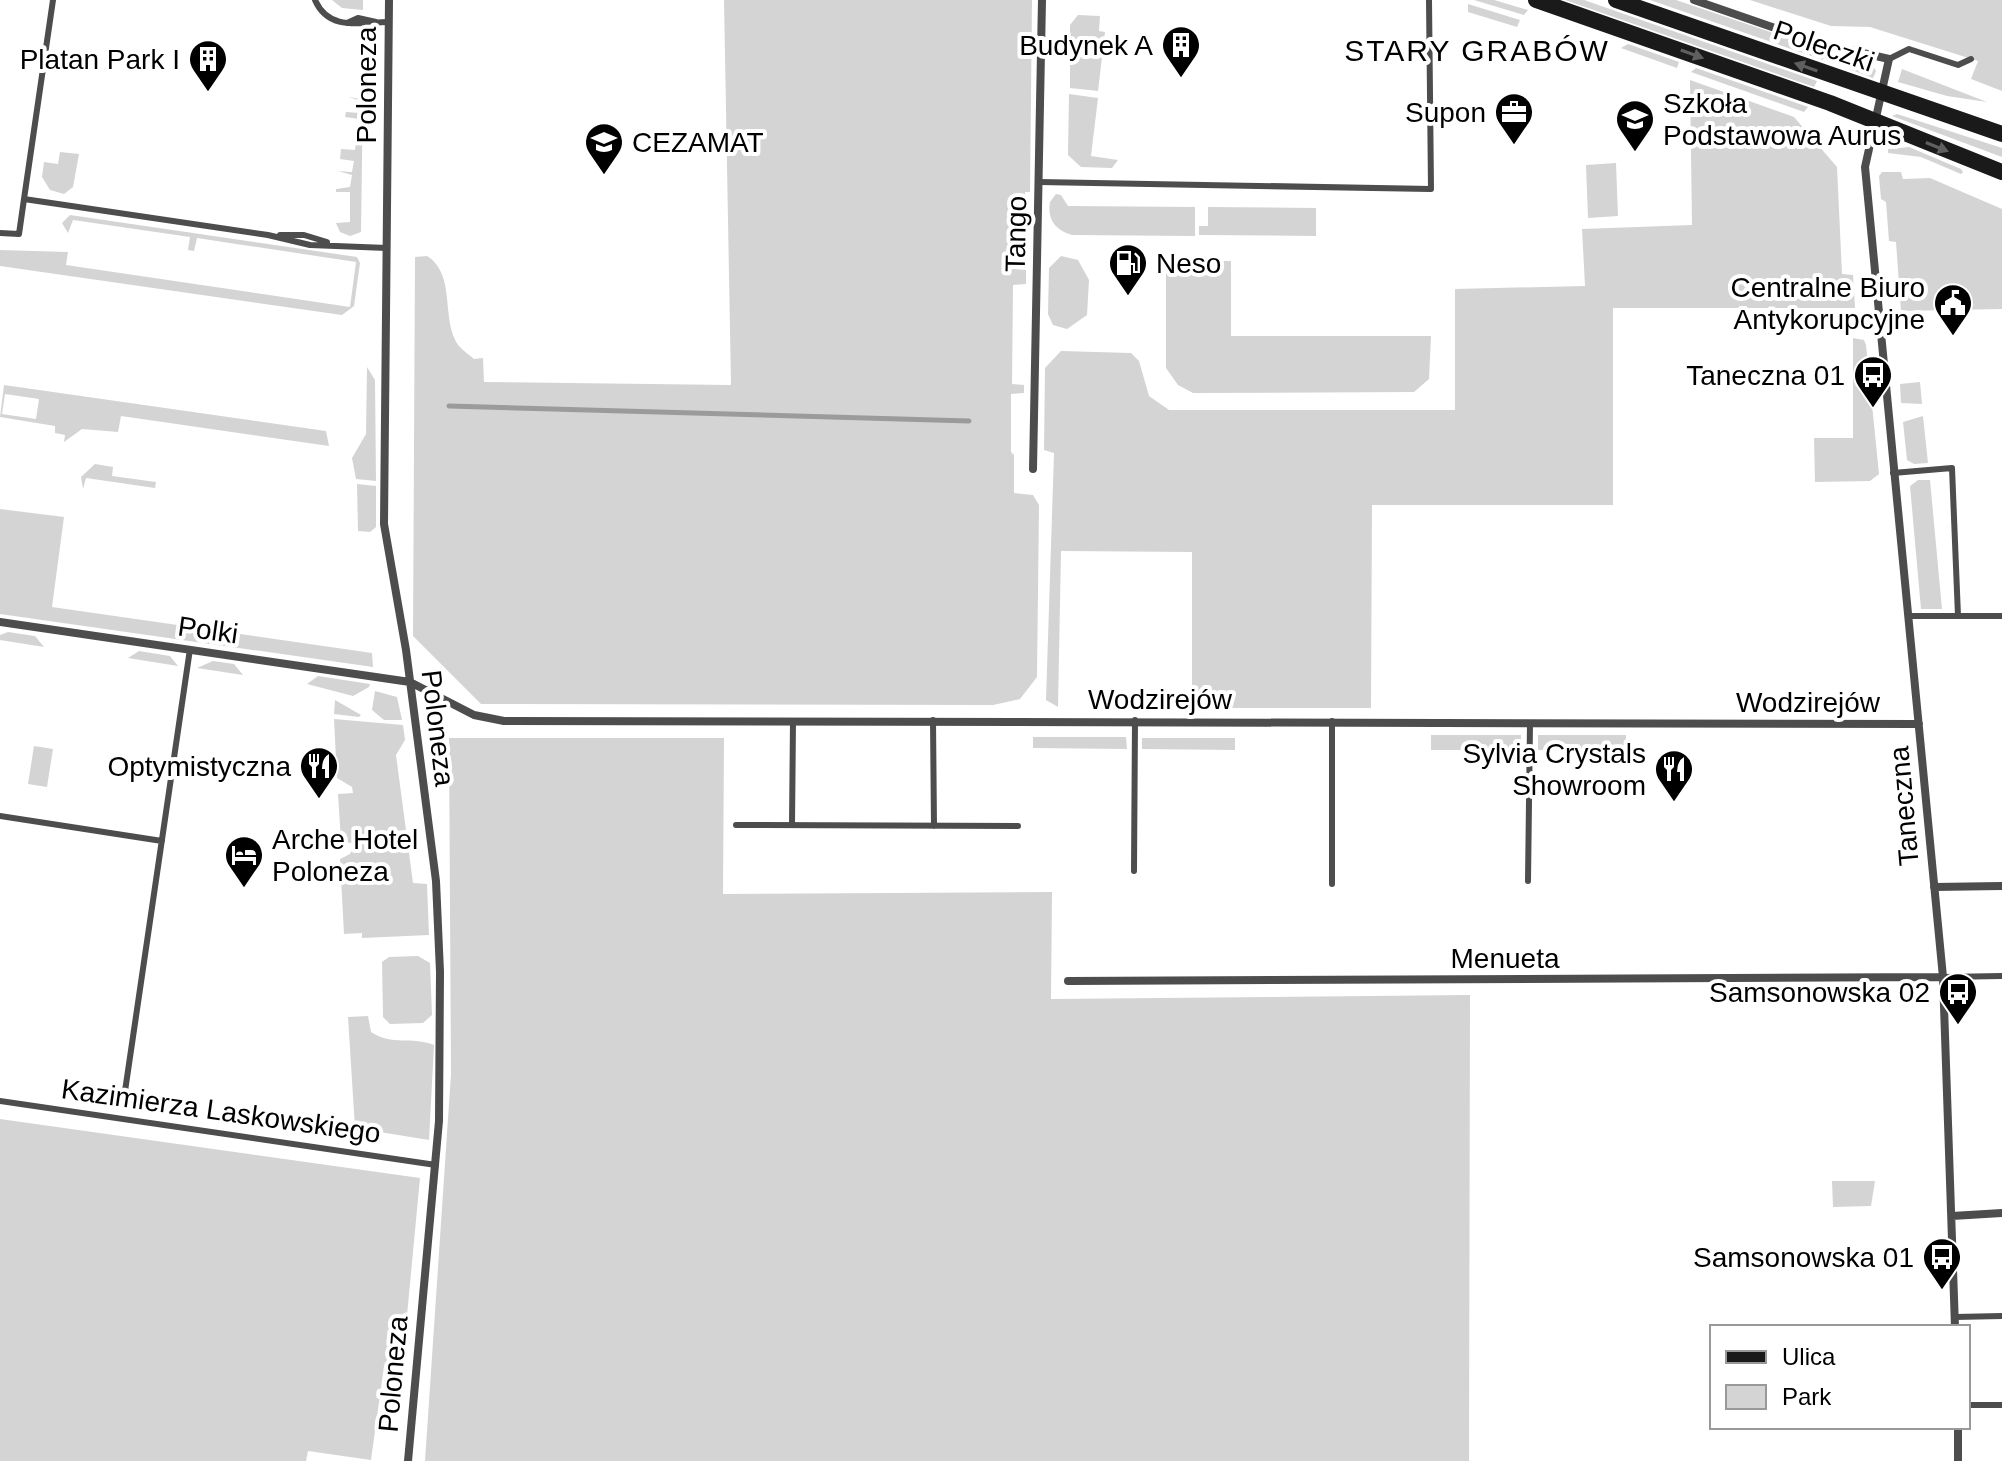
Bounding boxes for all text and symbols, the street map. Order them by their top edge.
street label: Poleczki [1770,14,1878,78]
building icon: Budynek A [1160,24,1202,79]
street label: Poloneza [351,26,382,143]
place label: Budynek A [1019,30,1153,61]
district label: STARY GRABÓW [1344,34,1610,67]
building icon: Platan Park I [187,38,229,93]
place label: Platan Park I [20,44,180,75]
one-way arrow [1680,48,1704,61]
one-way arrow [1794,60,1818,73]
place label: Szkoła Podstawowa Aurus [1663,88,1901,151]
office icon: Supon [1493,91,1535,146]
place label: Supon [1405,97,1486,128]
school or university icon: Szkoła Podstawowa Aurus [1614,98,1656,153]
school or university icon: CEZAMAT [583,121,625,176]
place label: CEZAMAT [632,127,764,158]
one-way arrow [1925,140,1949,153]
street label: Tango [1000,196,1032,272]
fuel station icon: Neso [1107,242,1149,297]
place label: Neso [1156,248,1221,279]
place label: Centralne Biuro Antykorupcyjne [1730,272,1925,335]
public building icon: Centralne Biuro Antykorupcyjne [1932,282,1974,337]
bus stop icon: Taneczna 01 [1852,354,1894,409]
place label: Taneczna 01 [1686,360,1845,391]
street label: Polki [176,610,240,650]
street label: Poloneza [416,668,461,788]
street label: Wodzirejów [1088,684,1233,715]
street label: Wodzirejów [1736,687,1881,718]
place label: Sylvia Crystals Showroom [1462,738,1646,801]
restaurant icon: Optymistyczna [298,745,340,800]
street label: Taneczna [1883,745,1925,867]
restaurant icon: Sylvia Crystals Showroom [1653,748,1695,803]
place label: Optymistyczna [107,751,291,782]
place label: Arche Hotel Poloneza [272,824,418,887]
hotel icon: Arche Hotel Poloneza [223,834,265,889]
street label: Menueta [1451,943,1560,974]
bus stop icon: Samsonowska 02 [1937,971,1979,1026]
place label: Samsonowska 02 [1709,977,1930,1008]
street label: Kazimierza Laskowskiego [59,1073,383,1149]
bus stop icon: Samsonowska 01 [1921,1236,1963,1291]
place label: Samsonowska 01 [1693,1242,1914,1273]
street label: Poloneza [372,1314,414,1434]
legend [1710,1325,1970,1429]
text: Ulica [1782,1343,1836,1370]
text: Park [1782,1383,1832,1410]

